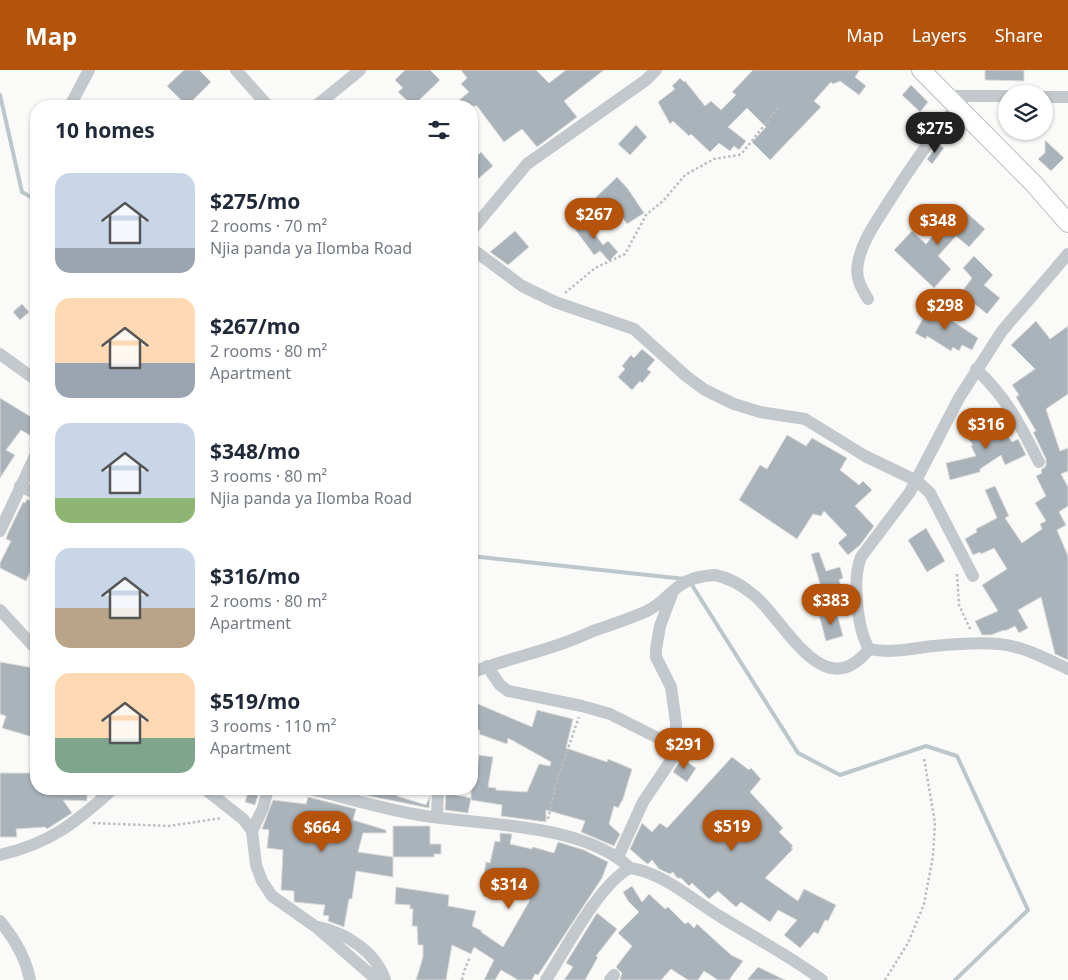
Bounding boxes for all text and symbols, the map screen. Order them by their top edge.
text: Map [25,19,77,52]
text: Map [846,23,884,47]
text: Layers [912,23,967,47]
text: Share [995,23,1043,47]
map controls [998,85,1053,140]
button: layers [998,85,1053,140]
pin: $275 [905,112,965,154]
text: 10 homes [55,116,155,144]
icon: filters [425,116,453,144]
text: $275 [917,117,953,139]
text: $275/mo [210,187,300,215]
icon: home [95,193,155,253]
pin: $267 [564,198,624,240]
text: $267 [576,203,612,225]
pin: $348 [908,204,968,246]
text: $348 [920,209,956,231]
text: 2 rooms · 70 m² [210,215,327,237]
text: Njia panda ya Ilomba Road [210,237,412,259]
pin: $298 [915,288,975,331]
text: $298 [927,294,963,316]
text: $267/mo [210,312,300,340]
icon: home [95,318,155,378]
text: 2 rooms · 80 m² [210,340,327,362]
text: Apartment [210,362,291,384]
pin: $316 [956,408,1016,450]
text: $316 [968,413,1004,435]
text: $348/mo [210,437,300,465]
icon: home [95,443,155,503]
text: 3 rooms · 80 m² [210,465,327,487]
text: Njia panda ya Ilomba Road [210,487,412,509]
text: $316/mo [210,562,300,590]
icon: home [95,568,155,628]
pin: $383 [801,584,861,626]
text: $383 [813,589,849,611]
text: 2 rooms · 80 m² [210,590,327,612]
text: Apartment [210,612,291,634]
text: $519/mo [210,687,300,715]
icon: home [95,693,155,753]
text: 3 rooms · 110 m² [210,715,336,737]
pin: $291 [654,728,714,770]
text: $291 [666,733,702,755]
text: Apartment [210,737,291,759]
pin: $664 [292,810,352,853]
pin: $519 [702,810,762,852]
text: $519 [714,815,750,837]
text: $664 [304,816,340,838]
pin: $314 [479,868,539,910]
text: $314 [491,873,527,895]

